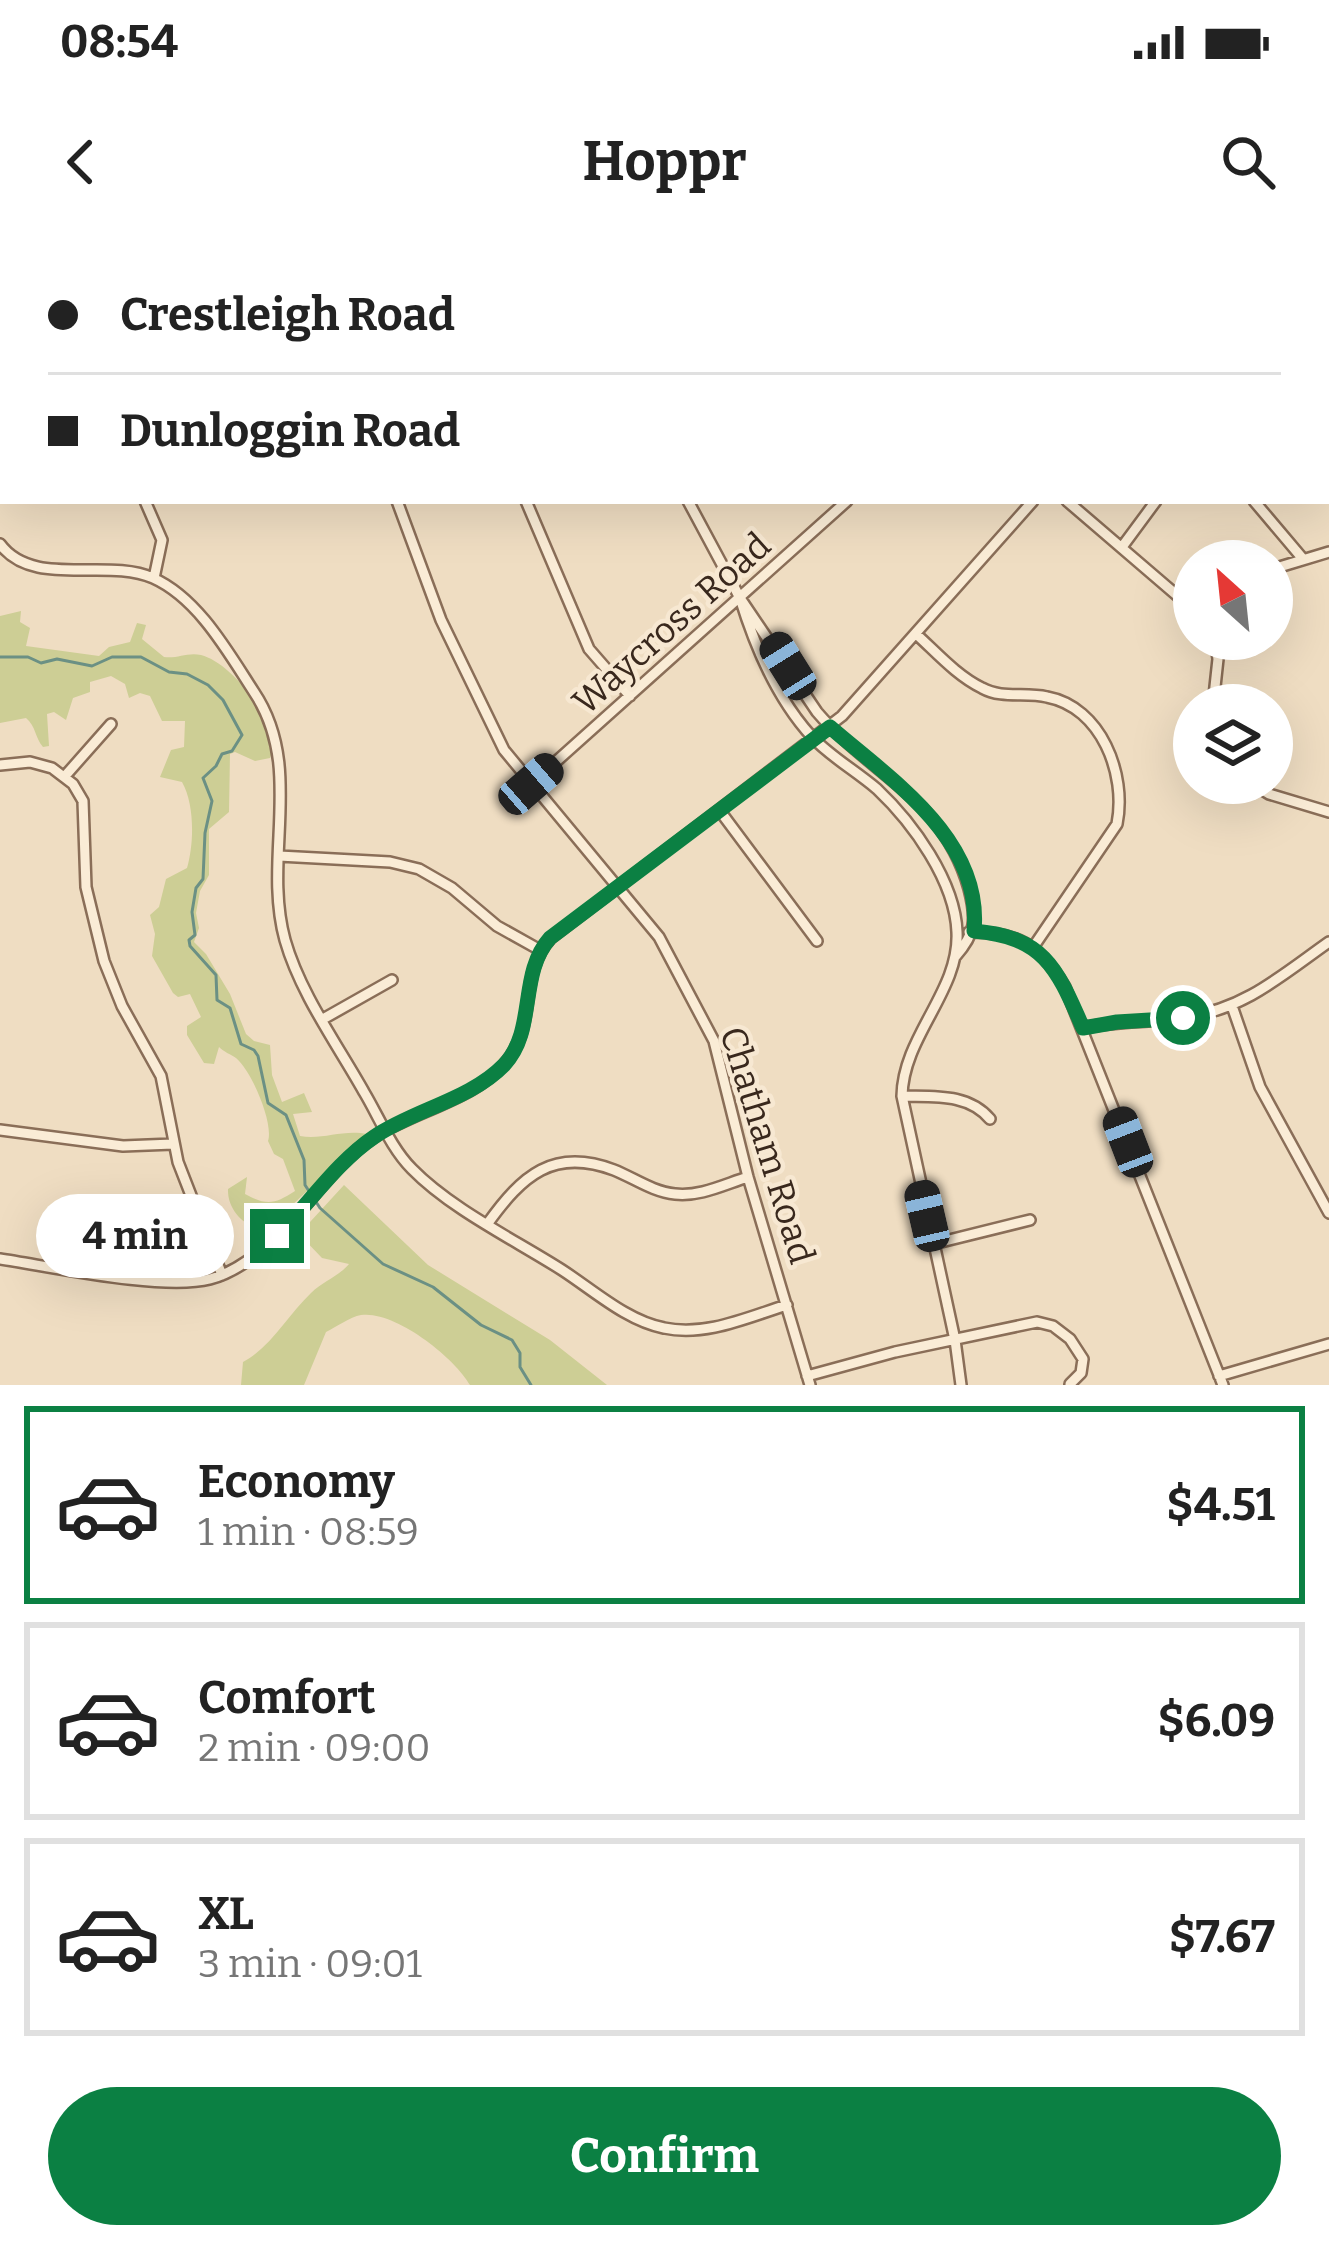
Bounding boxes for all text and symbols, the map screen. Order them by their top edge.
text: 08:54 [60,15,178,69]
icon: back [48,129,114,195]
icon: search [1215,129,1281,195]
text: Hoppr [582,130,747,194]
text: Crestleigh Road [120,288,455,342]
text: Dunloggin Road [120,404,460,458]
street label: Waycross Road [564,524,780,724]
north arrow [1173,540,1293,660]
map controls [1173,540,1293,804]
car [754,626,822,706]
button: layers [1173,684,1293,804]
car [492,747,570,821]
route start [1156,991,1210,1045]
street label: Chatham Road [710,1022,824,1269]
car [1098,1102,1158,1182]
car [901,1177,953,1255]
callout: 4 min [37,1194,235,1278]
route end [250,1209,304,1263]
text: 4 min [82,1213,188,1259]
icon: car [54,1451,162,1559]
text: Economy [198,1455,395,1509]
text: $4.51 [1166,1478,1275,1532]
text: 1 min · 08:59 [198,1509,419,1555]
icon: car [54,1667,162,1775]
text: Comfort [198,1671,376,1725]
text: $6.09 [1157,1694,1275,1748]
text: 2 min · 09:00 [198,1725,430,1771]
icon: car [54,1883,162,1991]
text: XL [198,1887,254,1941]
text: $7.67 [1169,1910,1275,1964]
text: 3 min · 09:01 [198,1941,422,1987]
button: Confirm [48,2087,1281,2225]

